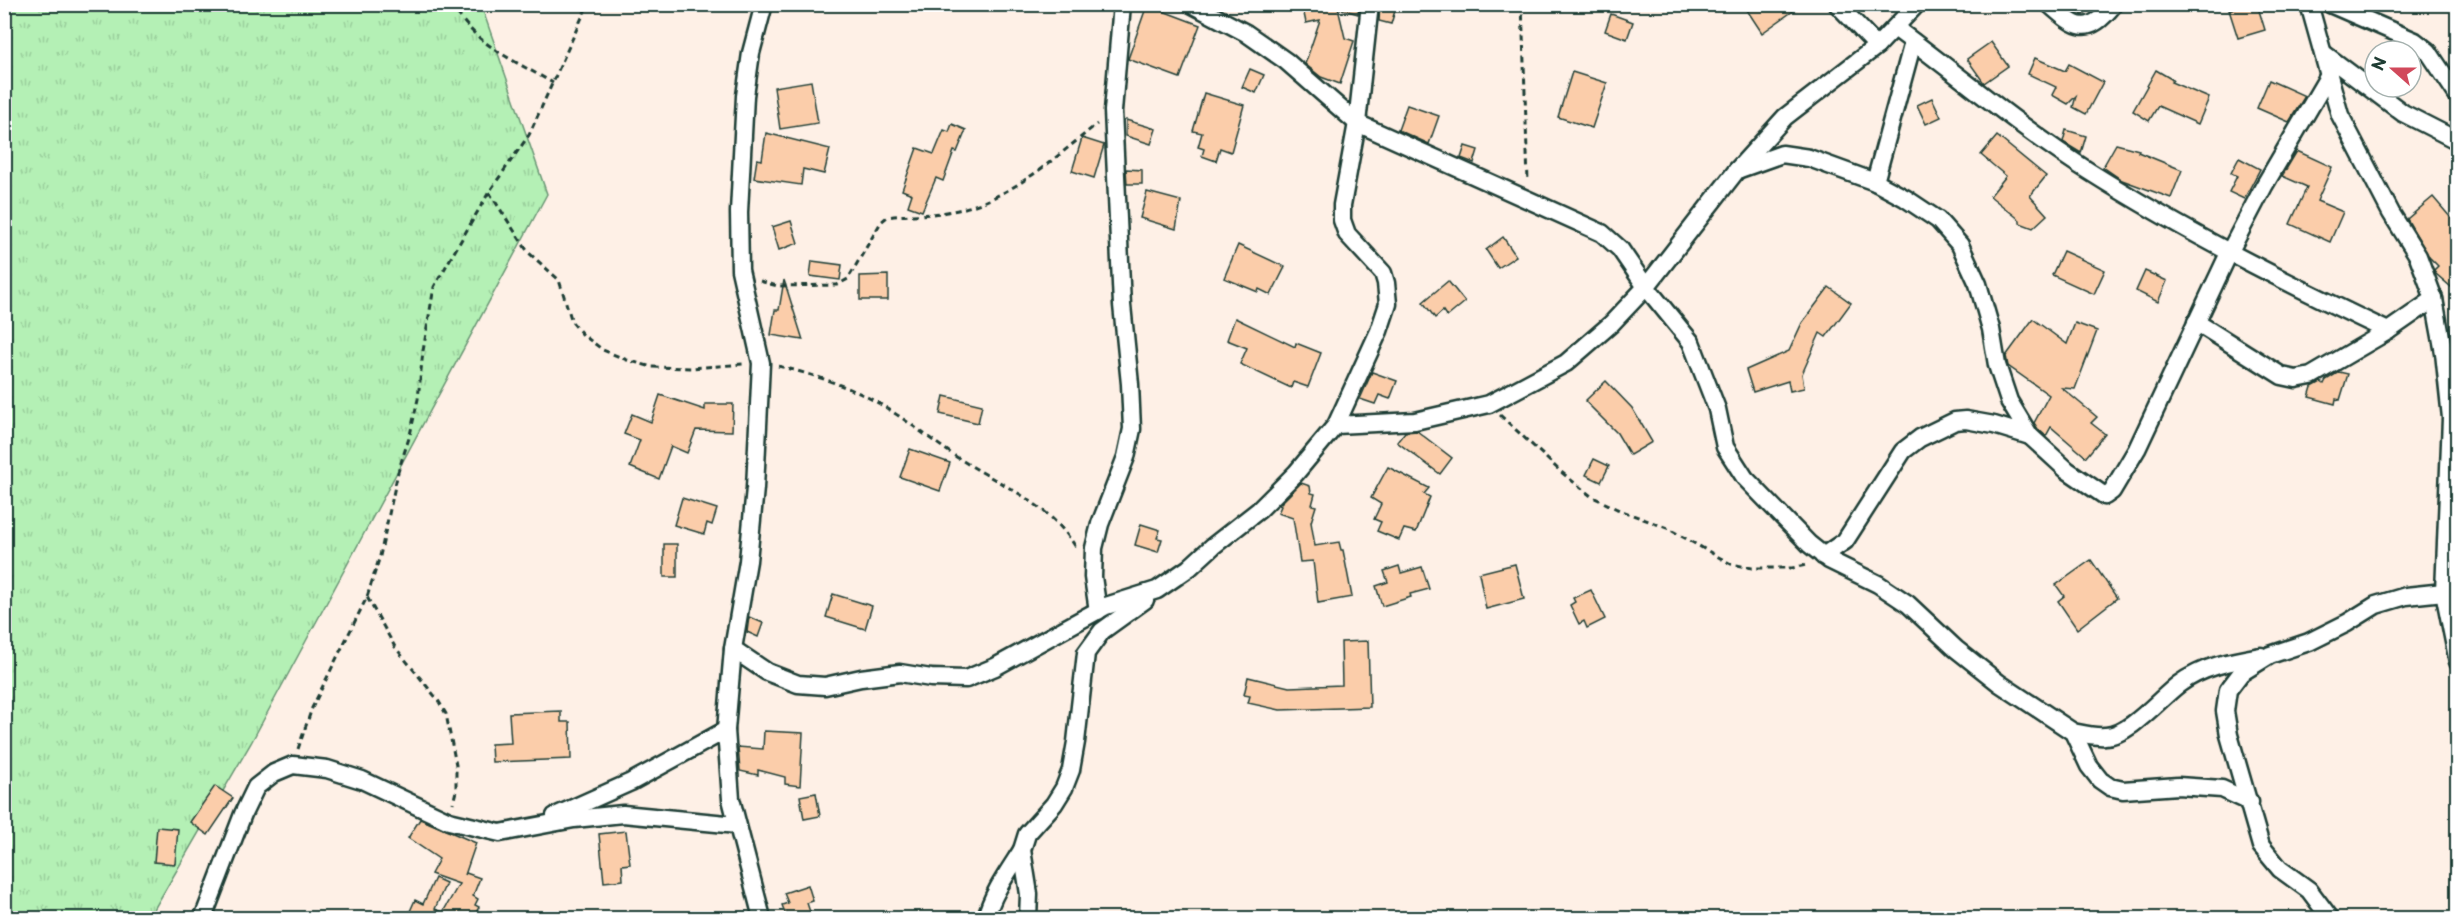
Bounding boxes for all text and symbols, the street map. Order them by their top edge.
north arrow [2363,39,2423,99]
text: N [2365,53,2392,73]

